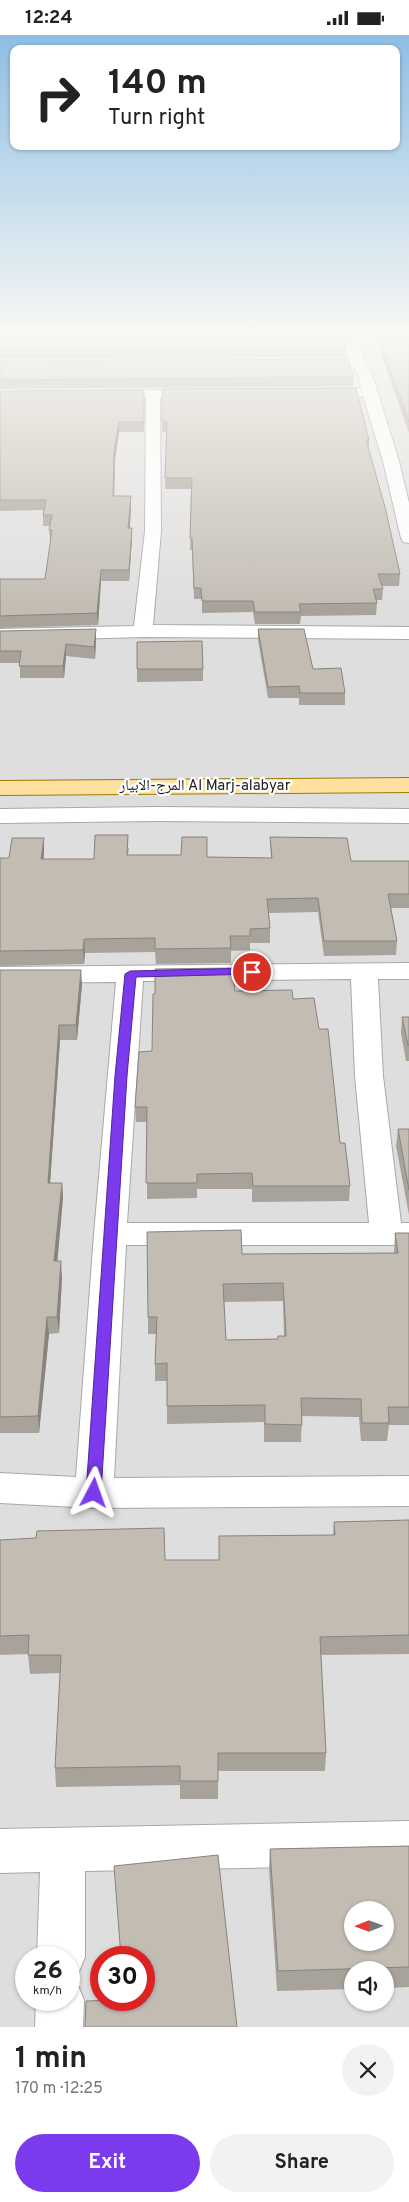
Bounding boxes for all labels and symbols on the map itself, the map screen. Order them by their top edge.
street label: المرج-الابيار Al Marj-alabyar [118,777,291,796]
pin [231,951,273,993]
position arrow [67,1466,119,1518]
north arrow [344,1901,394,1951]
speed limit sign: 30 [90,1946,155,2011]

